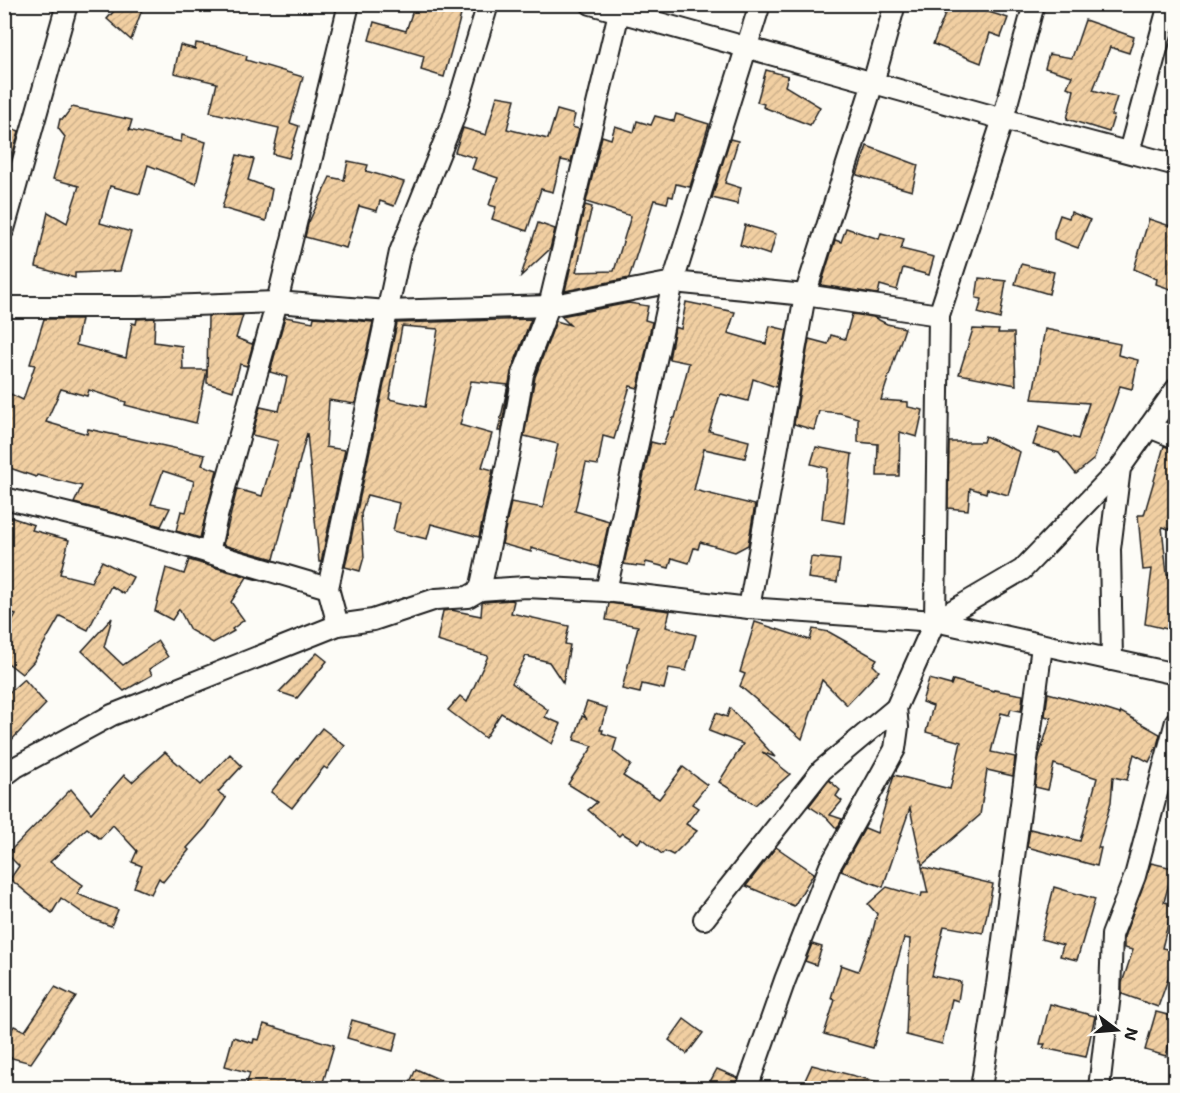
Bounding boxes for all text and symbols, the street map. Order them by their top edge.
north arrow [1087,1000,1147,1060]
text: N [1119,1025,1143,1043]

